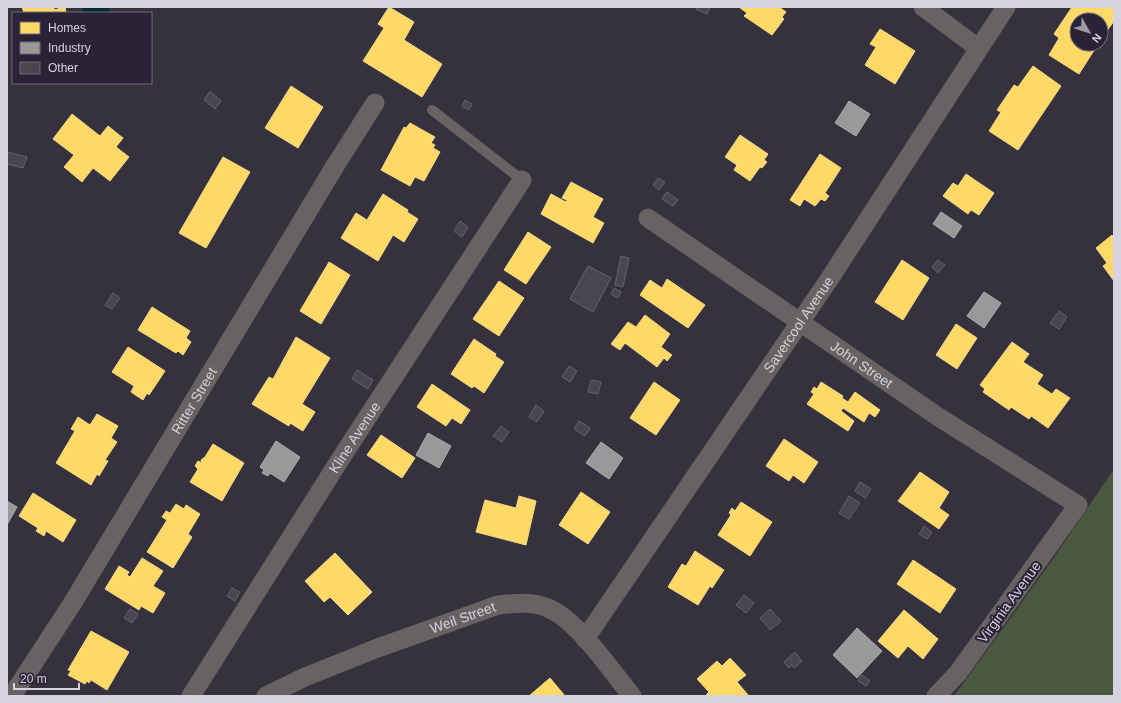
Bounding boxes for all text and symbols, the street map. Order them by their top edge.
legend [12,12,152,84]
north arrow [1069,12,1109,52]
text: Homes [48,21,86,35]
text: N [1090,31,1104,45]
text: Industry [48,41,91,55]
text: Other [48,61,78,75]
street label: Savercool Avenue [760,273,837,376]
street label: John Street [828,338,896,391]
street label: Ritter Street [168,364,220,437]
street label: Kline Avenue [326,399,384,476]
street label: Virginia Avenue [974,558,1044,646]
street label: Weil Street [428,599,498,637]
scale bar [14,665,79,691]
text: 20 m [20,672,47,686]

